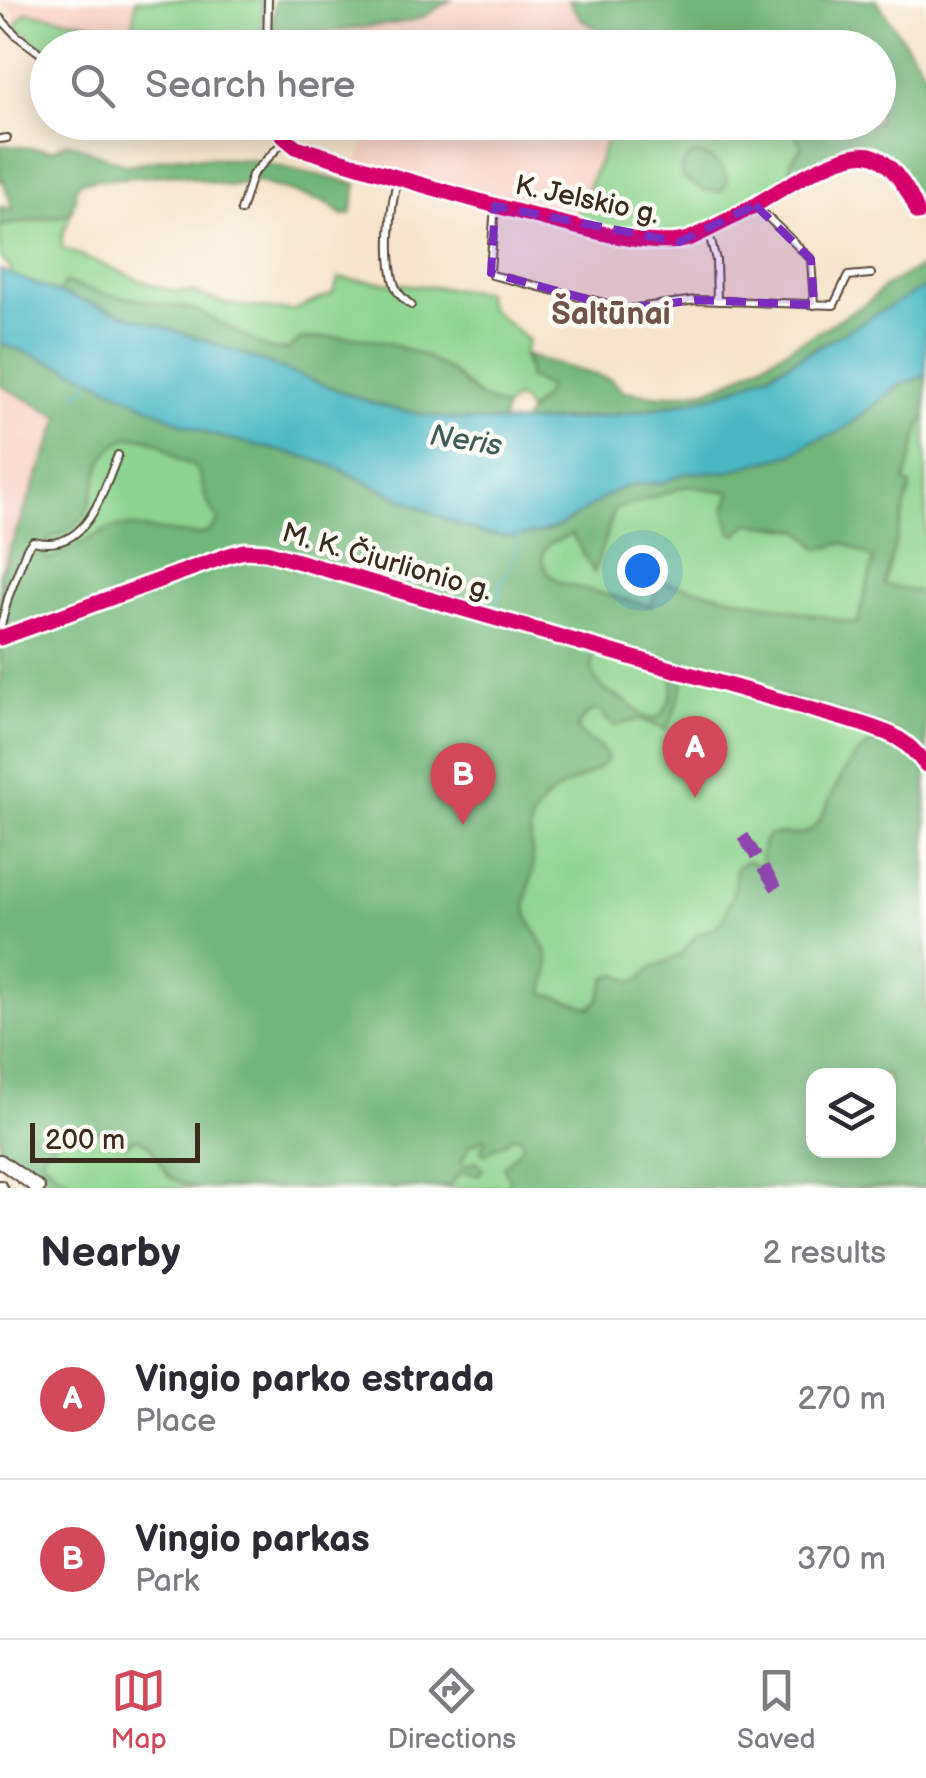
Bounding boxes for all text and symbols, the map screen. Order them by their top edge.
search box [30,30,896,140]
icon: search [65,58,120,113]
text: Search here [145,63,356,108]
street label: K. Jelskio g. [512,169,662,231]
district label: Šaltūnai [551,293,671,334]
water label: Neris [427,418,505,464]
street label: M. K. Čiurlionio g. [278,514,496,608]
your location [617,545,668,596]
pin: A [662,716,728,798]
pin: B [430,742,496,825]
map controls [806,1068,896,1158]
button: layers [806,1068,896,1158]
scale bar [30,1118,200,1162]
text: 200 m [45,1124,125,1157]
text: Nearby [40,1228,180,1279]
text: 2 results [762,1234,886,1273]
text: Vingio parko estrada [135,1357,494,1402]
text: A [63,1380,82,1419]
text: 270 m [797,1380,886,1419]
text: Place [135,1402,216,1441]
text: Vingio parkas [135,1517,370,1562]
text: B [61,1540,84,1579]
text: 370 m [797,1540,886,1579]
text: Park [135,1562,199,1601]
tab: Map [110,1663,167,1756]
tab: Directions [387,1663,516,1756]
tab: Saved [737,1663,816,1756]

